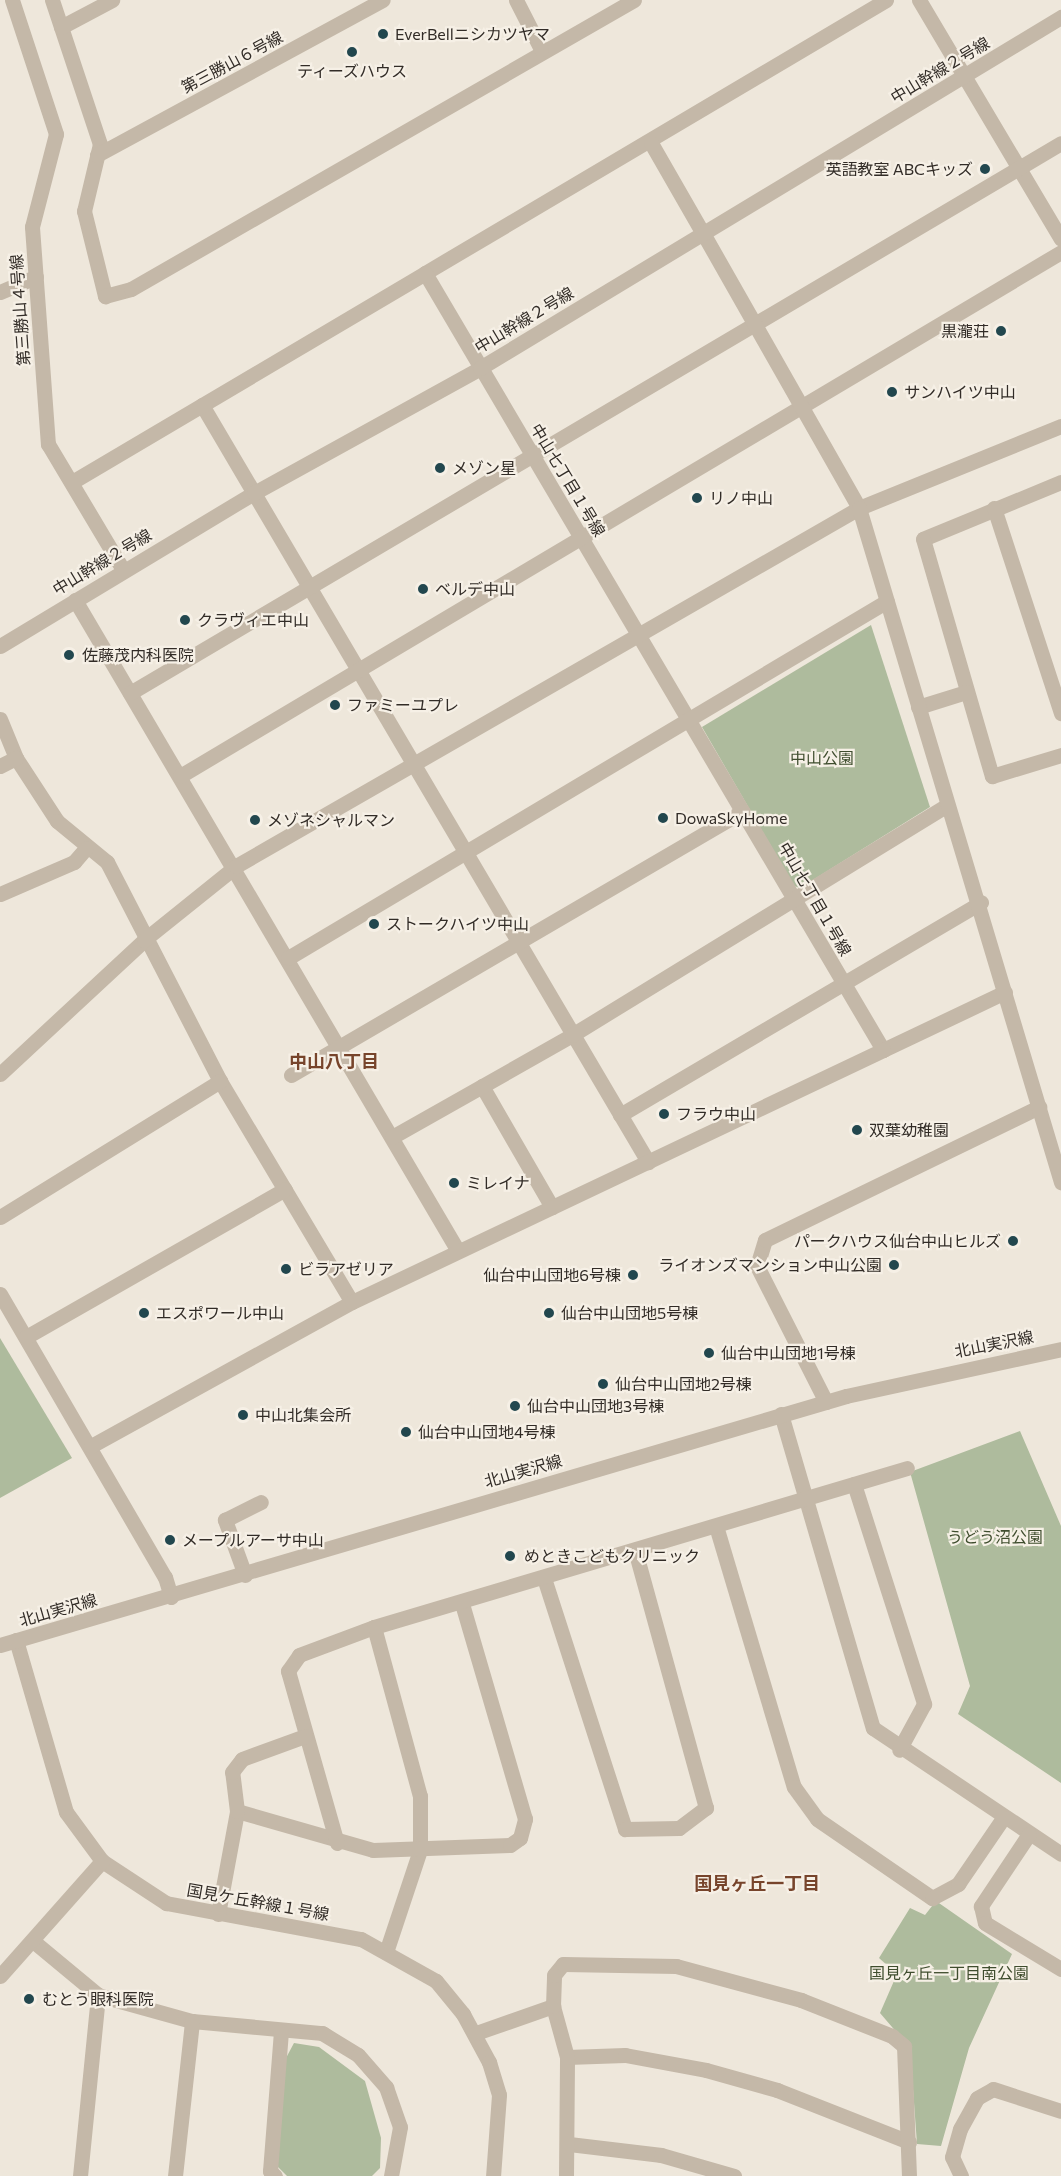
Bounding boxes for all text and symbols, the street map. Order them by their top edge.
place label: EverBellニシカツヤマ [395,24,550,44]
street label: 第三勝山６号線 [178,27,286,97]
marker: EverBellニシカツヤマ [376,27,390,41]
street label: 中山幹線２号線 [887,33,993,107]
marker: ティーズハウス [345,45,359,59]
place label: ティーズハウス [296,61,408,81]
place label: 英語教室 ABCキッズ [826,159,973,179]
marker: 英語教室 ABCキッズ [978,162,992,176]
street label: 第三勝山４号線 [7,253,33,367]
street label: 中山幹線２号線 [471,283,577,357]
place label: 黒瀧荘 [941,321,989,341]
marker: 黒瀧荘 [994,324,1008,338]
place label: サンハイツ中山 [904,382,1016,402]
marker: サンハイツ中山 [885,385,899,399]
street label: 中山七丁目１号線 [527,420,609,540]
place label: メゾン星 [452,458,516,478]
marker: メゾン星 [433,461,447,475]
place label: リノ中山 [709,488,773,508]
marker: リノ中山 [690,491,704,505]
street label: 中山幹線２号線 [49,525,155,599]
place label: ベルデ中山 [435,579,515,599]
marker: ベルデ中山 [416,582,430,596]
place label: クラヴィエ中山 [197,610,309,630]
marker: クラヴィエ中山 [178,613,192,627]
place label: 佐藤茂内科医院 [82,645,194,665]
marker: 佐藤茂内科医院 [60,646,78,664]
place label: ファミーユプレ [347,695,459,715]
marker: ファミーユプレ [328,698,342,712]
park label: 中山公園 [790,748,854,768]
place label: DowaSkyHome [675,808,787,828]
place label: メゾネシャルマン [267,810,395,830]
marker: DowaSkyHome [656,811,670,825]
marker: メゾネシャルマン [248,813,262,827]
street label: 中山七丁目１号線 [775,839,855,959]
place label: ストークハイツ中山 [386,914,530,934]
marker: ストークハイツ中山 [367,917,381,931]
district label: 中山八丁目 [289,1050,379,1072]
place label: フラウ中山 [676,1104,756,1124]
marker: フラウ中山 [657,1107,671,1121]
place label: 双葉幼稚園 [869,1120,949,1140]
marker: 双葉幼稚園 [850,1123,864,1137]
place label: ミレイナ [466,1173,530,1193]
marker: ミレイナ [447,1176,461,1190]
place label: パークハウス仙台中山ヒルズ [793,1231,1001,1251]
marker: パークハウス仙台中山ヒルズ [1006,1234,1020,1248]
place label: ライオンズマンション中山公園 [658,1255,882,1275]
marker: ライオンズマンション中山公園 [887,1258,901,1272]
place label: ビラアゼリア [298,1259,394,1279]
marker: ビラアゼリア [279,1262,293,1276]
place label: 仙台中山団地6号棟 [483,1265,621,1285]
marker: 仙台中山団地6号棟 [626,1268,640,1282]
place label: エスポワール中山 [156,1303,284,1323]
place label: 仙台中山団地5号棟 [561,1303,698,1323]
marker: エスポワール中山 [137,1306,151,1320]
marker: 仙台中山団地5号棟 [542,1306,556,1320]
street label: 北山実沢線 [953,1327,1035,1361]
place label: 仙台中山団地1号棟 [721,1343,856,1363]
marker: 仙台中山団地1号棟 [702,1346,716,1360]
place label: 仙台中山団地2号棟 [615,1374,752,1394]
marker: 仙台中山団地2号棟 [596,1377,610,1391]
place label: 仙台中山団地3号棟 [527,1396,664,1416]
marker: 仙台中山団地3号棟 [508,1399,522,1413]
place label: 中山北集会所 [255,1405,351,1425]
marker: 中山北集会所 [236,1408,250,1422]
place label: 仙台中山団地4号棟 [418,1422,556,1442]
marker: 仙台中山団地4号棟 [399,1425,413,1439]
street label: 北山実沢線 [482,1451,564,1491]
park label: うどう沼公園 [947,1527,1043,1547]
place label: メープルアーサ中山 [182,1530,325,1550]
marker: メープルアーサ中山 [163,1533,177,1547]
place label: めときこどもクリニック [524,1546,700,1566]
marker: めときこどもクリニック [501,1547,519,1565]
street label: 北山実沢線 [17,1590,99,1630]
district label: 国見ヶ丘一丁目 [694,1872,820,1894]
street label: 国見ケ丘幹線１号線 [185,1880,331,1924]
park label: 国見ヶ丘一丁目南公園 [869,1963,1029,1983]
place label: むとう眼科医院 [42,1989,154,2009]
marker: むとう眼科医院 [20,1990,38,2008]

